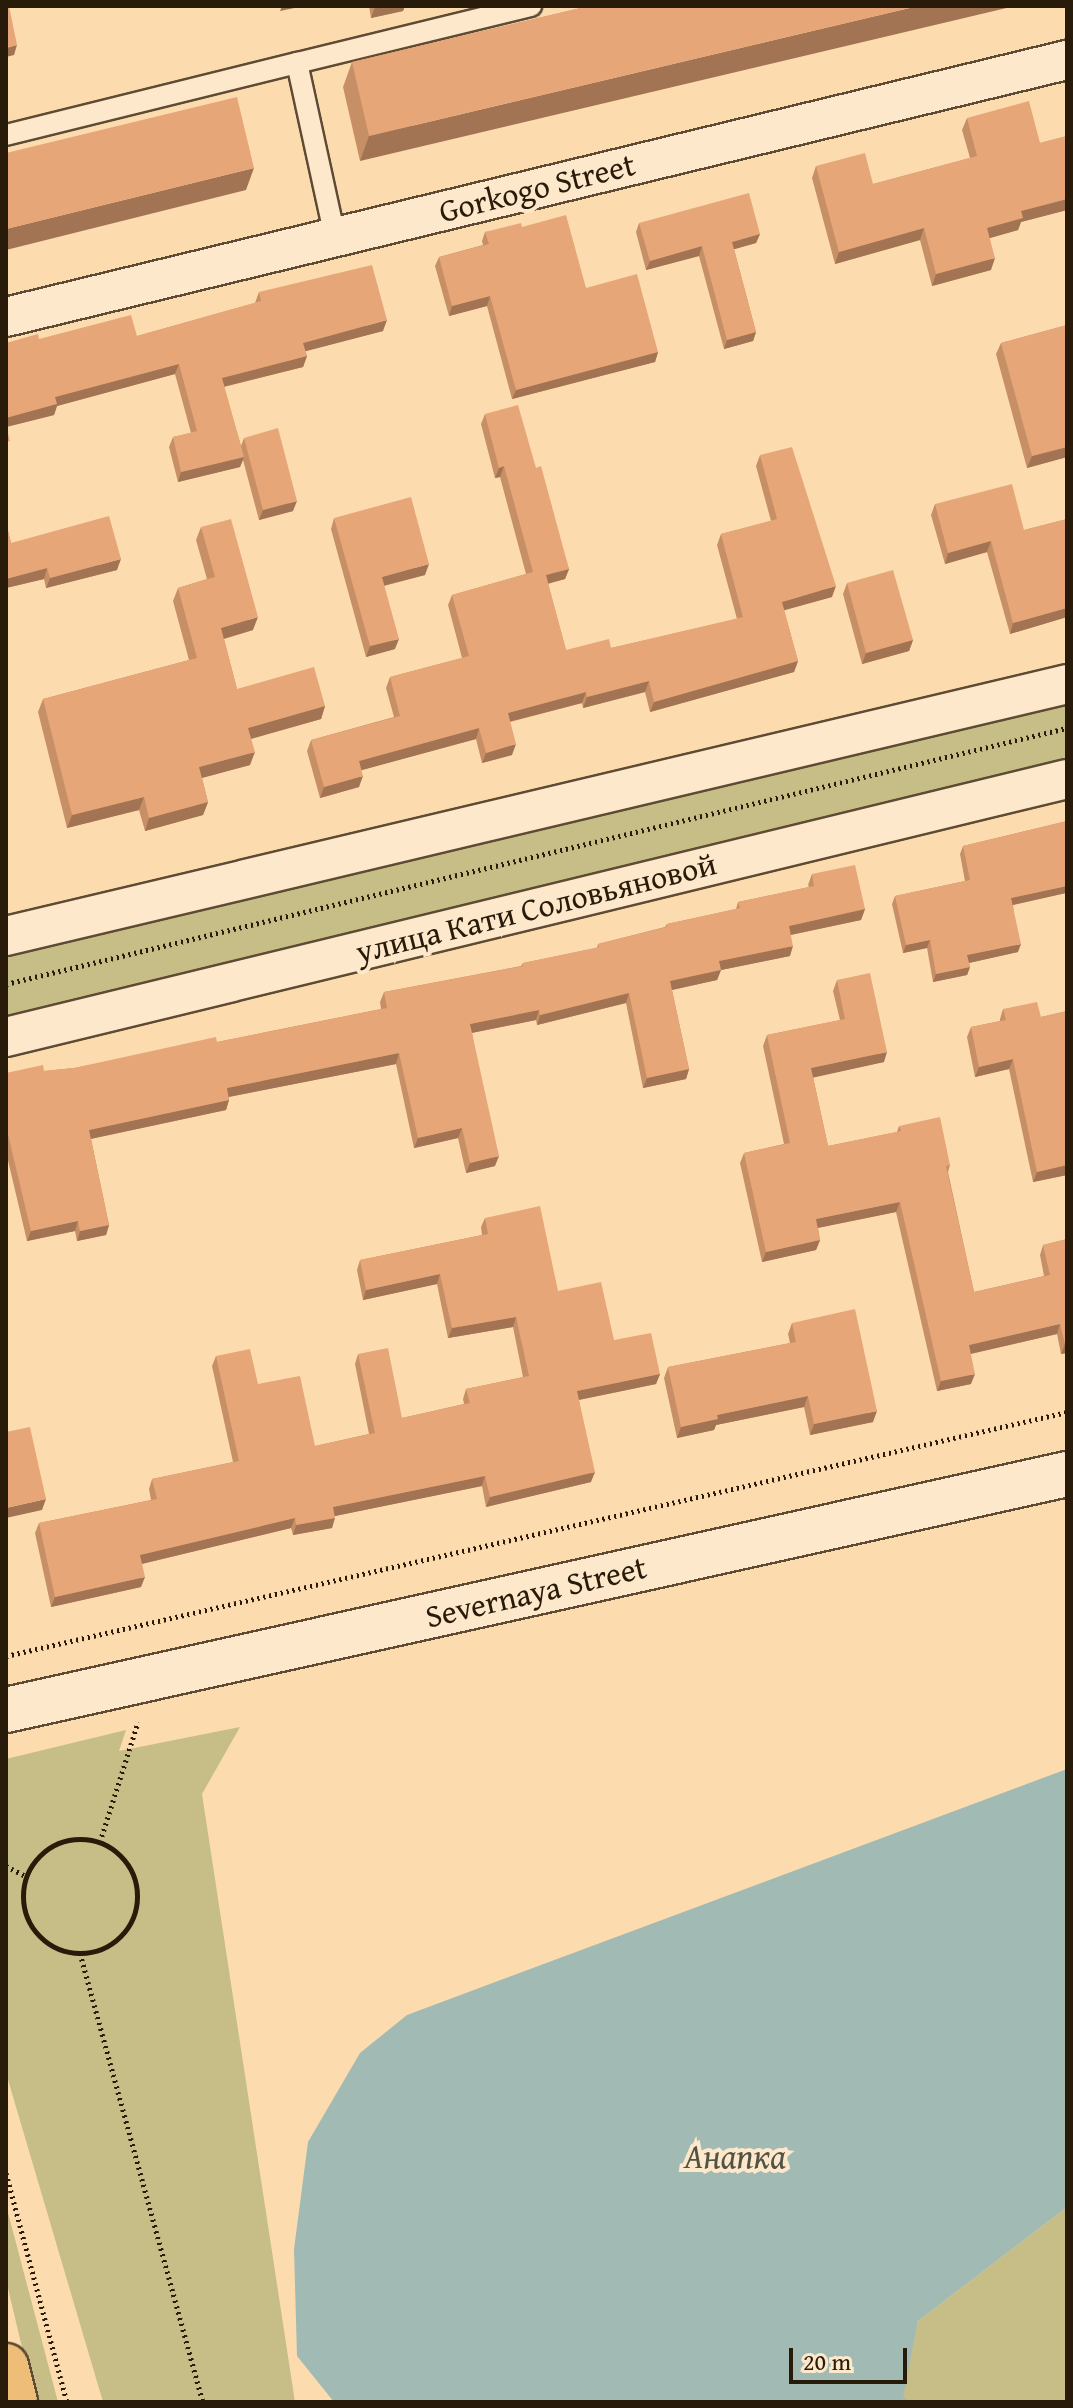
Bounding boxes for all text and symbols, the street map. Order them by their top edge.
street label: Gorkogo Street [435,145,639,231]
street label: улица Кати Соловьяновой [352,845,720,971]
street label: Severnaya Street [422,1548,650,1636]
water label: Анапка [684,2136,786,2176]
scale bar [793,2332,911,2382]
text: 20 m [803,2344,851,2379]

